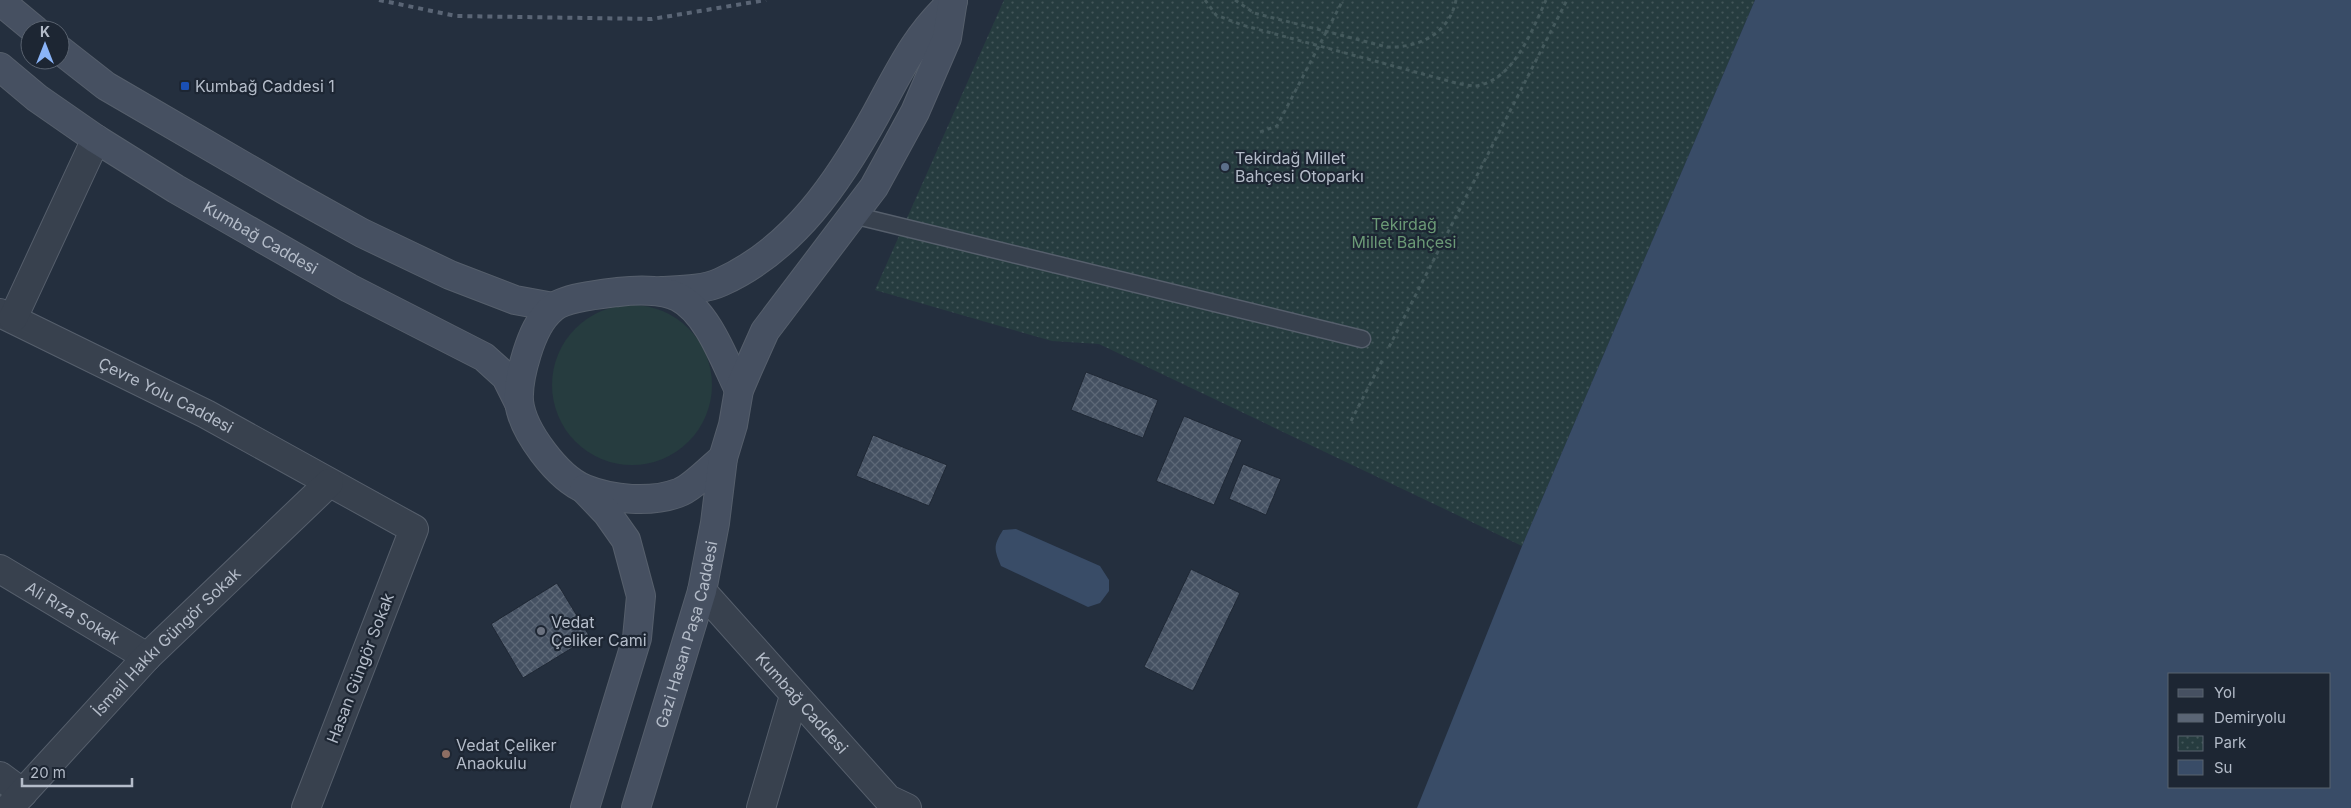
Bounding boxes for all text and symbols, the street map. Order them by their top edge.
north arrow [20,20,70,70]
text: K [40,23,50,40]
place label: Kumbağ Caddesi 1 [195,76,335,96]
marker: Kumbağ Caddesi 1 [179,80,191,92]
place label: Tekirdağ Millet Bahçesi Otoparkı [1235,148,1364,186]
marker: Tekirdağ Millet Bahçesi Otoparkı [1219,161,1231,173]
street label: Kumbağ Caddesi [200,197,322,278]
park label: Tekirdağ Millet Bahçesi [1352,214,1456,252]
street label: Çevre Yolu Caddesi [95,353,237,437]
street label: Gazi Hasan Paşa Caddesi [651,539,721,730]
street label: İsmail Hakkı Güngör Sokak [88,563,245,720]
street label: Ali Rıza Sokak [22,577,124,649]
street label: Hasan Güngör Sokak [322,590,398,746]
place label: Vedat Çeliker Cami [551,612,647,650]
marker: Vedat Çeliker Cami [535,625,547,637]
street label: Kumbağ Caddesi [752,648,852,758]
legend [2168,673,2331,788]
text: Yol [2214,683,2236,702]
text: Demiryolu [2214,708,2286,727]
text: Park [2214,733,2247,752]
place label: Vedat Çeliker Anaokulu [456,735,557,773]
marker: Vedat Çeliker Anaokulu [440,748,452,760]
scale bar [22,756,132,788]
text: Su [2214,758,2233,777]
text: 20 m [30,763,66,782]

